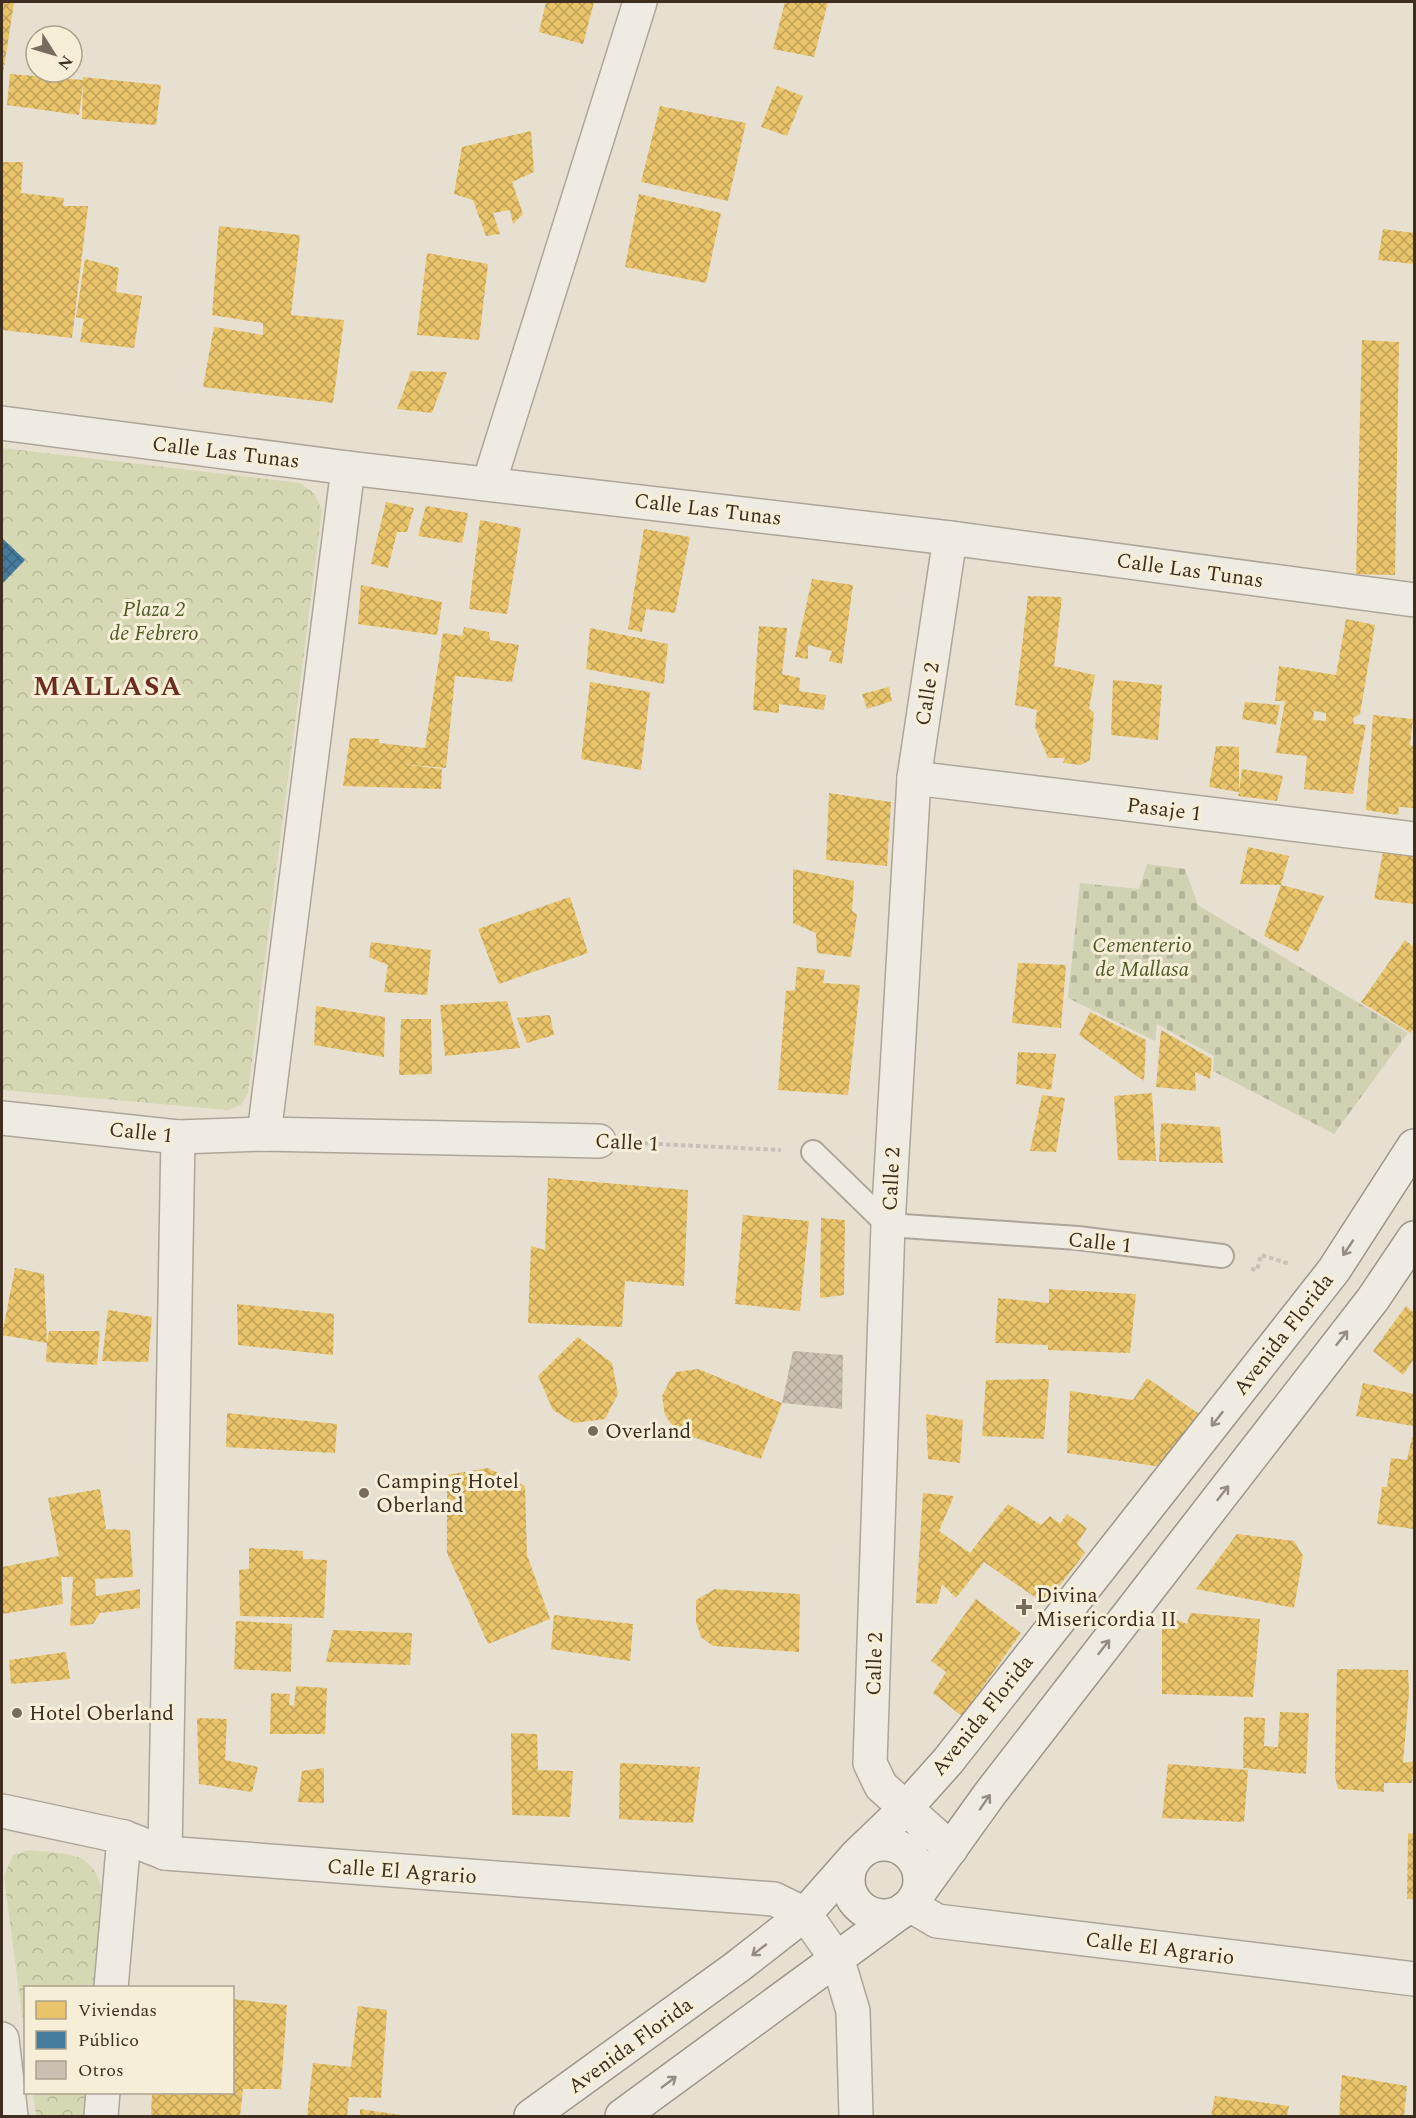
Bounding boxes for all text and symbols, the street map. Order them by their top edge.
north arrow [24,24,84,84]
text: N [52,50,79,75]
street label: Calle Las Tunas [150,428,301,478]
street label: Calle Las Tunas [632,485,783,535]
street label: Calle Las Tunas [1114,545,1265,597]
park label: Plaza 2 de Febrero [109,594,199,650]
street label: Calle 2 [907,660,949,728]
district label: MALLASA [33,666,183,708]
street label: Pasaje 1 [1125,790,1203,830]
park label: Cementerio de Mallasa [1092,930,1192,986]
street label: Calle 1 [108,1114,174,1152]
street label: Calle 1 [594,1125,660,1161]
street label: Calle 2 [874,1146,910,1212]
street label: Calle 1 [1067,1224,1133,1262]
one-way arrow [1342,1239,1354,1256]
street label: Avenida Florida [1226,1266,1342,1403]
one-way arrow [1336,1331,1349,1347]
one-way arrow [1210,1411,1223,1427]
place label: Overland [605,1416,691,1448]
marker: Overland [586,1424,600,1438]
place label: Camping Hotel Oberland [376,1466,519,1522]
one-way arrow [1217,1485,1229,1501]
marker: Camping Hotel Oberland [357,1486,371,1500]
place label: Divina Misericordia II [1036,1580,1177,1636]
marker: Divina Misericordia II [1017,1600,1031,1614]
street label: Calle 2 [858,1632,892,1696]
one-way arrow [1097,1639,1110,1655]
street label: Avenida Florida [924,1647,1042,1783]
place label: Hotel Oberland [29,1698,174,1730]
marker: Hotel Oberland [10,1706,24,1720]
one-way arrow [979,1794,991,1810]
street label: Calle El Agrario [326,1851,478,1893]
street label: Calle El Agrario [1084,1924,1236,1974]
one-way arrow [751,1944,767,1957]
legend [24,1986,234,2094]
street label: Avenida Florida [561,1989,700,2102]
text: Viviendas [78,1997,157,2024]
text: Público [78,2027,139,2054]
text: Otros [78,2057,124,2084]
one-way arrow [660,2075,676,2088]

